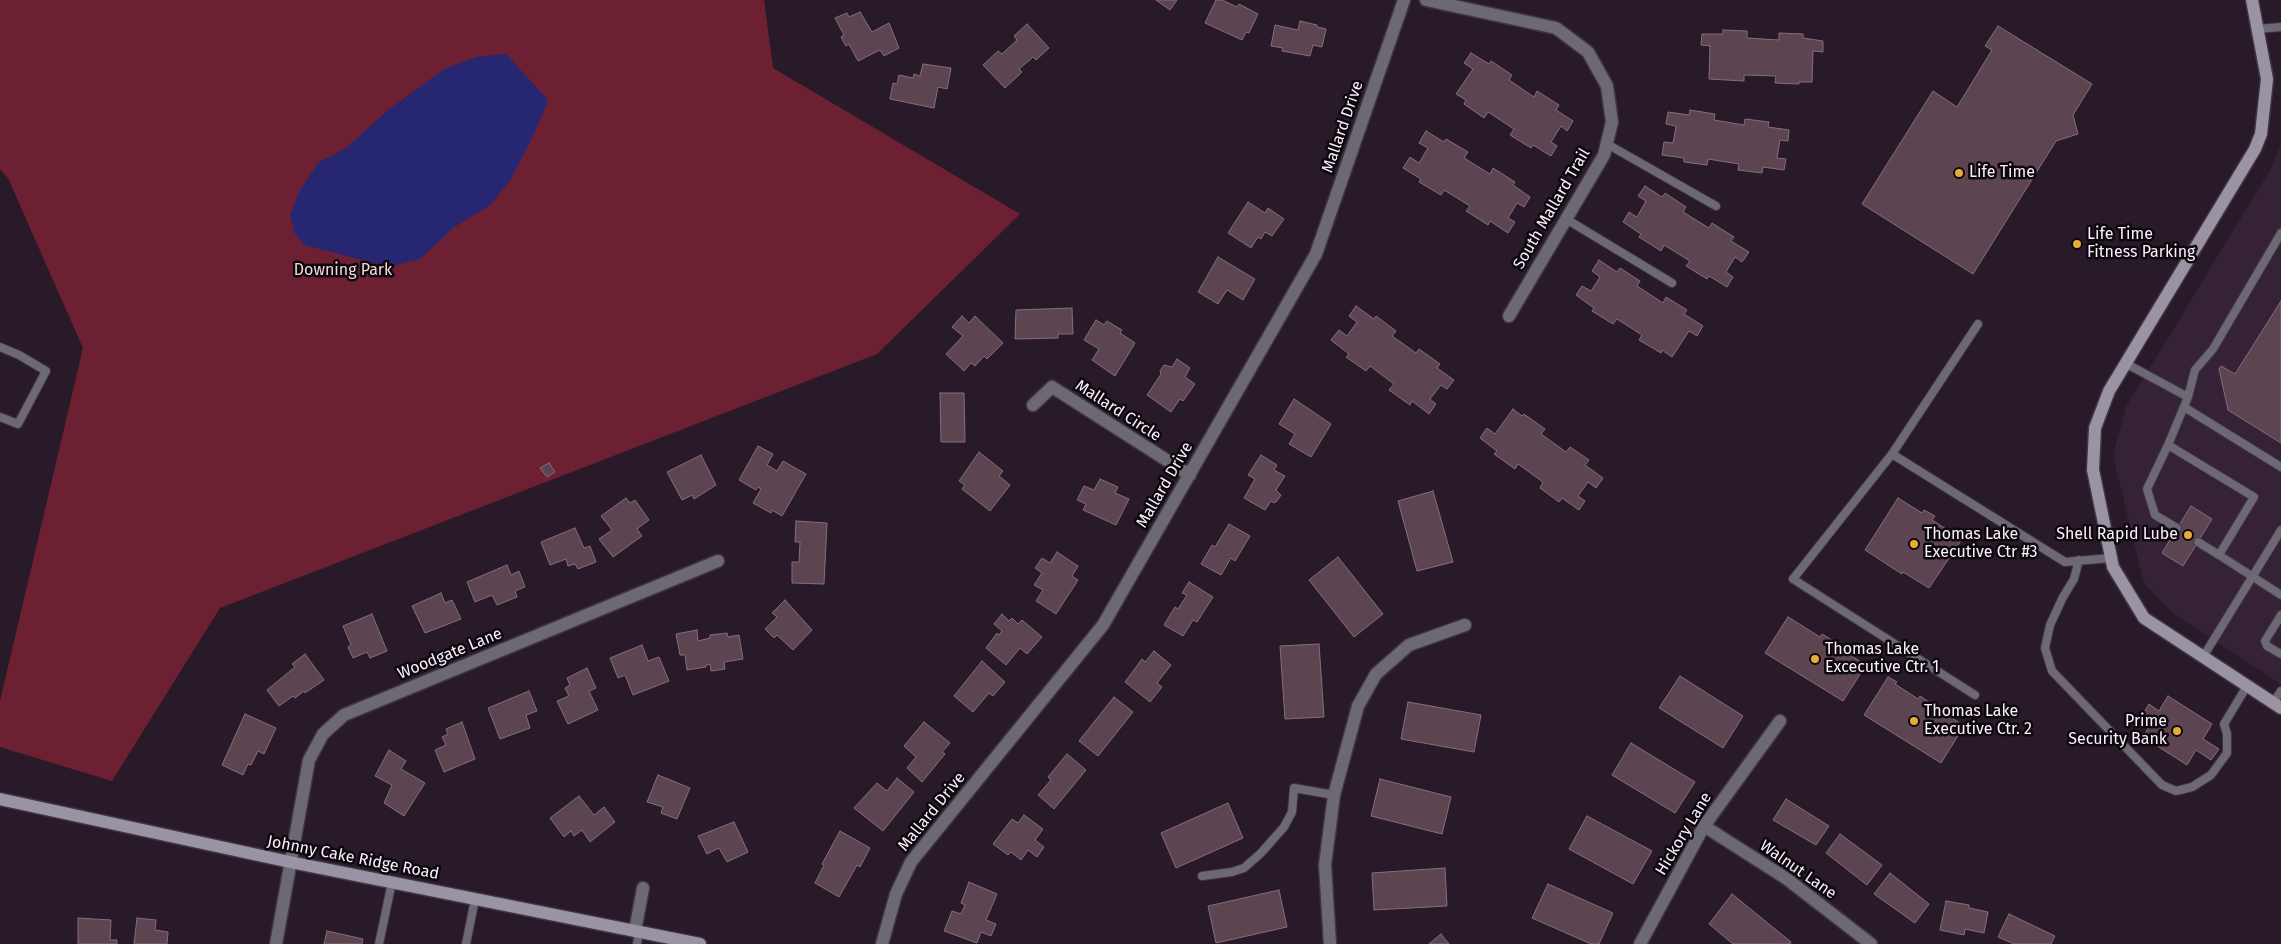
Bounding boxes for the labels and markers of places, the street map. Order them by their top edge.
place label: Life Time [1969,163,2035,183]
marker: Life Time [1953,167,1965,179]
place label: Life Time Fitness Parking [2087,225,2195,263]
marker: Life Time Fitness Parking [2071,238,2083,250]
place label: Thomas Lake Executive Ctr #3 [1924,525,2038,563]
place label: Shell Rapid Lube [2056,525,2178,545]
marker: Shell Rapid Lube [2182,529,2194,541]
marker: Thomas Lake Executive Ctr #3 [1908,538,1920,550]
place label: Thomas Lake Excecutive Ctr. 1 [1825,640,1939,678]
marker: Thomas Lake Excecutive Ctr. 1 [1809,653,1821,665]
place label: Thomas Lake Executive Ctr. 2 [1924,702,2032,740]
place label: Prime Security Bank [2068,712,2167,750]
marker: Thomas Lake Executive Ctr. 2 [1908,715,1920,727]
marker: Prime Security Bank [2171,725,2183,737]

